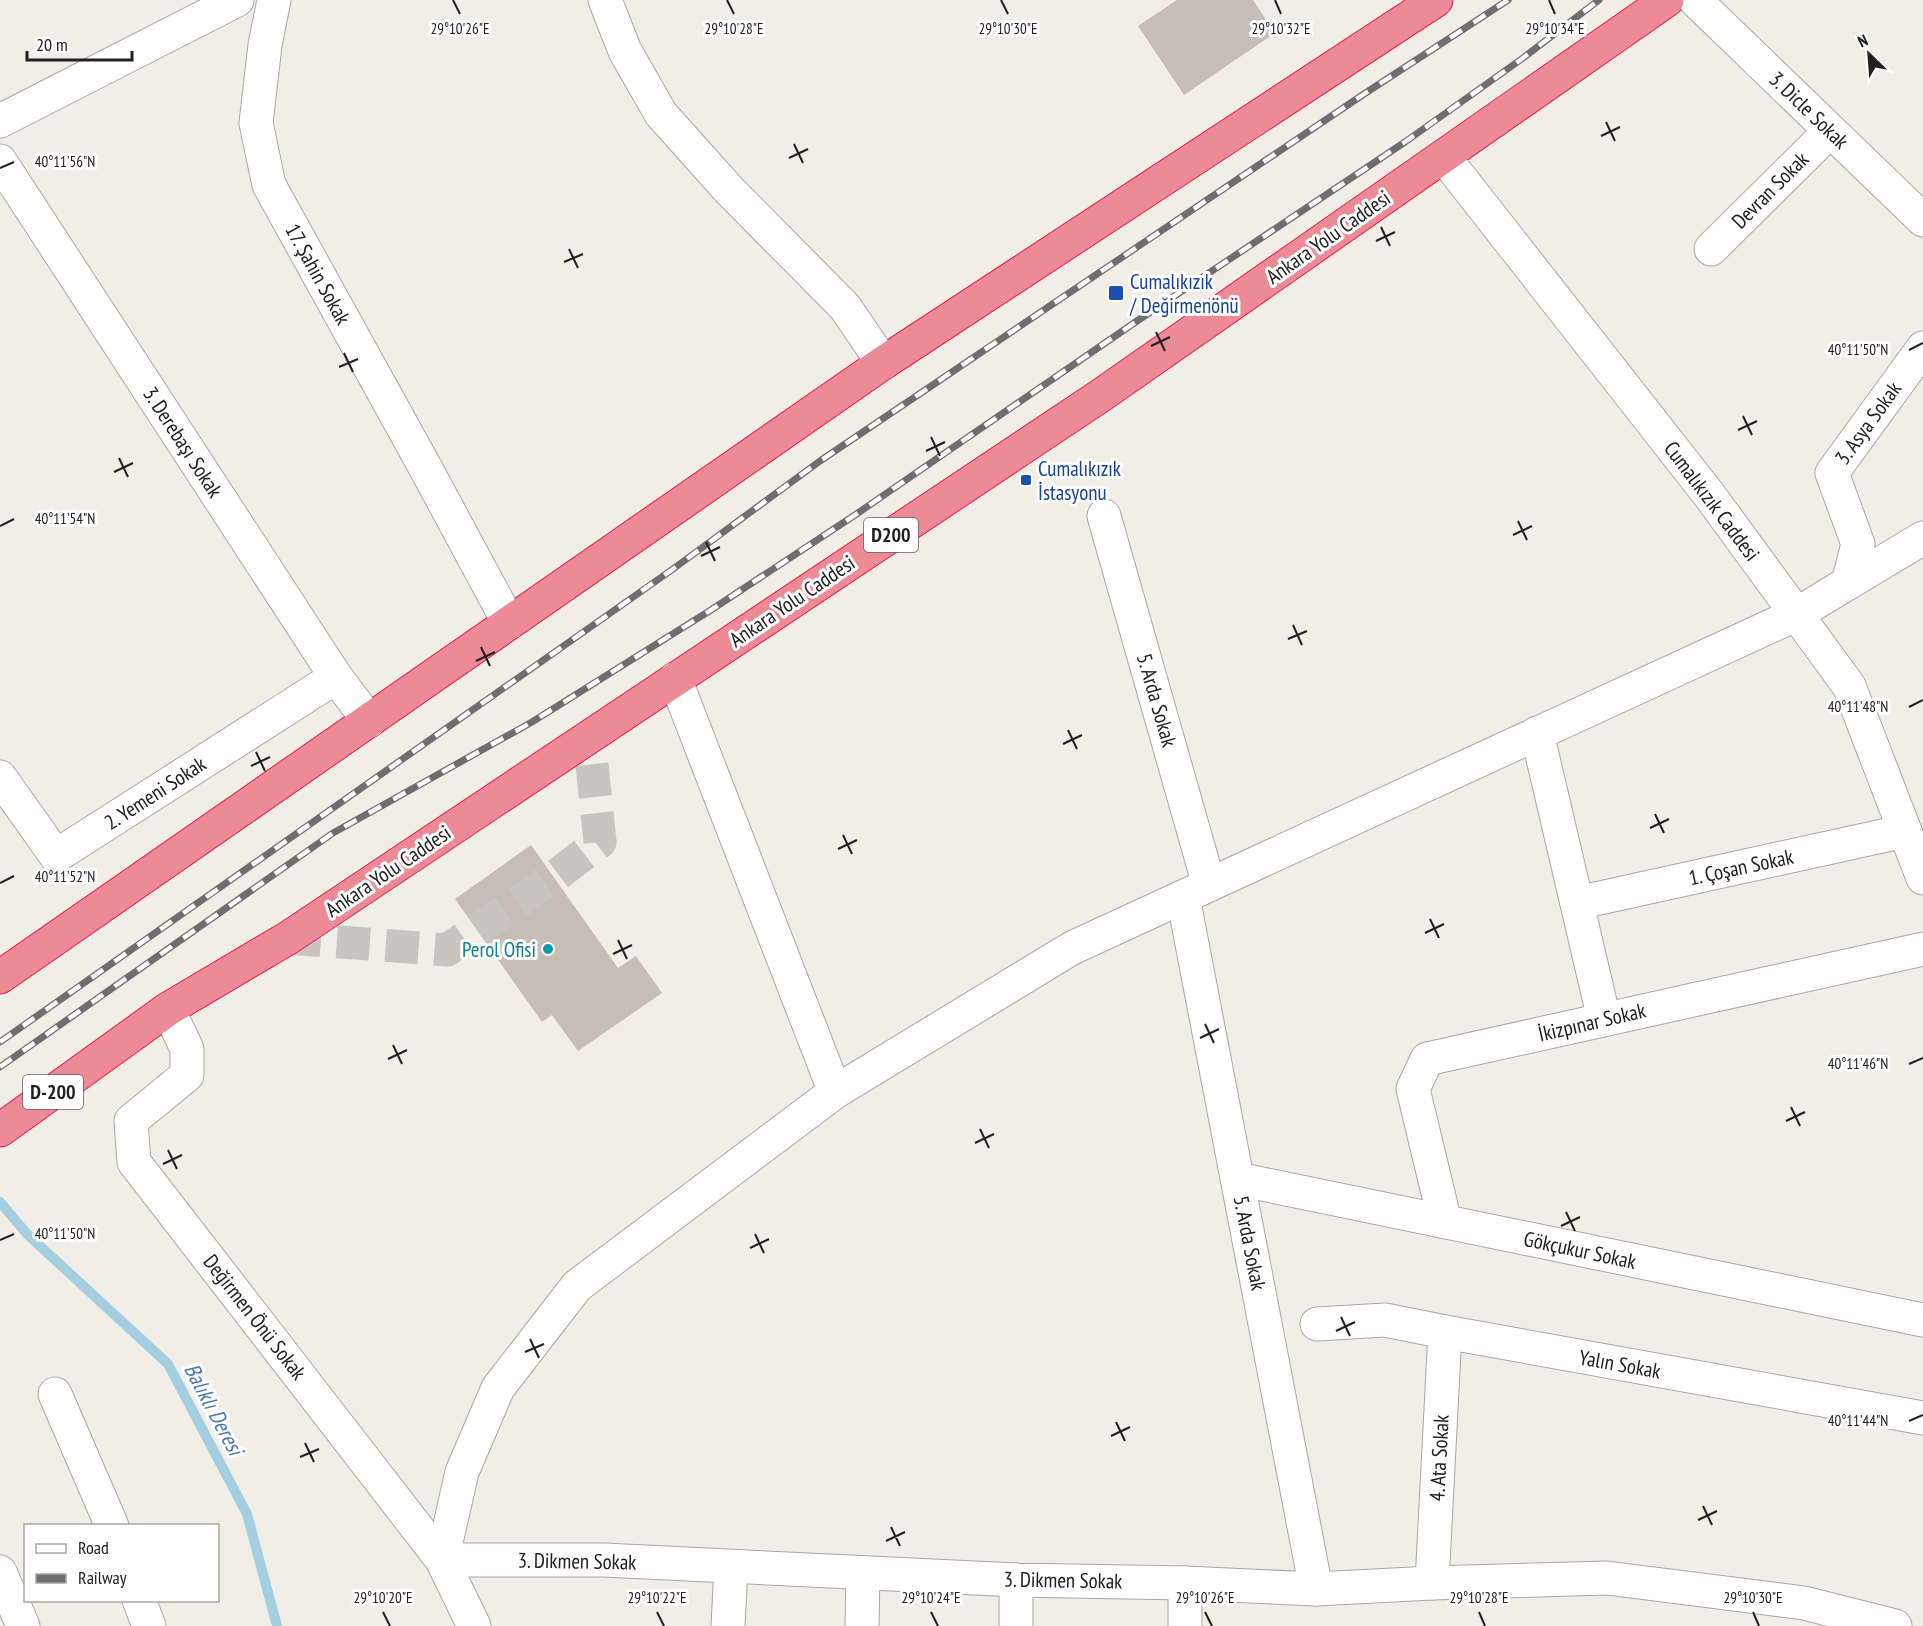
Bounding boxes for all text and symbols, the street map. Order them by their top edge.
text: 29°10'26"E [430,19,490,38]
text: 29°10'28"E [704,19,764,38]
text: 29°10'30"E [978,19,1038,38]
text: 29°10'32"E [1251,19,1311,38]
text: 29°10'34"E [1525,19,1585,38]
scale bar [27,24,132,62]
north arrow [1839,24,1899,84]
text: N [1855,30,1871,51]
text: 20 m [36,33,68,56]
street label: 3. Dicle Sokak [1764,66,1854,154]
street label: Devran Sokak [1726,146,1814,234]
text: 40°11'56"N [35,152,95,171]
street label: Ankara Yolu Caddesi [1261,184,1395,290]
street label: 17. Şahin Sokak [279,219,357,329]
place label: Cumalıkızık / Değirmenönü [1129,268,1239,319]
marker: Cumalıkızık / Değirmenönü [1107,284,1125,302]
text: 40°11'50"N [1828,340,1888,359]
street label: 3. Asya Sokak [1829,376,1907,470]
street label: 3. Derebaşı Sokak [137,381,229,503]
street label: Cumalıkızık Caddesi [1658,436,1766,566]
place label: Cumalıkızık İstasyonu [1038,455,1121,506]
marker: Cumalıkızık İstasyonu [1019,473,1033,487]
text: 40°11'54"N [35,509,95,528]
road number: D200 [864,518,918,552]
street label: Ankara Yolu Caddesi [724,549,860,653]
street label: 5. Arda Sokak [1131,650,1183,750]
text: 40°11'48"N [1828,697,1888,716]
street label: 2. Yemeni Sokak [99,750,211,836]
street label: Ankara Yolu Caddesi [320,819,456,923]
street label: 1. Çoşan Sokak [1686,843,1796,891]
text: 40°11'52"N [35,867,95,886]
place label: Perol Ofisi [462,936,536,963]
marker: Perol Ofisi [541,942,555,956]
street label: İkizpınar Sokak [1536,997,1648,1047]
text: 40°11'46"N [1828,1054,1888,1073]
road number: D-200 [23,1075,83,1109]
street label: 5. Arda Sokak [1228,1193,1272,1293]
text: 40°11'50"N [35,1224,95,1243]
street label: Gökçukur Sokak [1521,1225,1639,1275]
street label: Değirmen Önü Sokak [198,1249,312,1385]
street label: Yalın Sokak [1577,1344,1663,1384]
water label: Balıklı Deresi [178,1358,251,1463]
text: 40°11'44"N [1828,1411,1888,1430]
street label: 4. Ata Sokak [1423,1414,1455,1502]
legend [24,1524,219,1602]
text: Road [78,1536,109,1559]
street label: 3. Dikmen Sokak [517,1546,637,1576]
street label: 3. Dikmen Sokak [1003,1565,1123,1595]
text: Railway [78,1566,127,1589]
text: 29°10'20"E [353,1588,413,1607]
text: 29°10'22"E [627,1588,687,1607]
text: 29°10'24"E [901,1588,961,1607]
text: 29°10'26"E [1175,1588,1235,1607]
text: 29°10'28"E [1449,1588,1509,1607]
text: 29°10'30"E [1723,1588,1783,1607]

